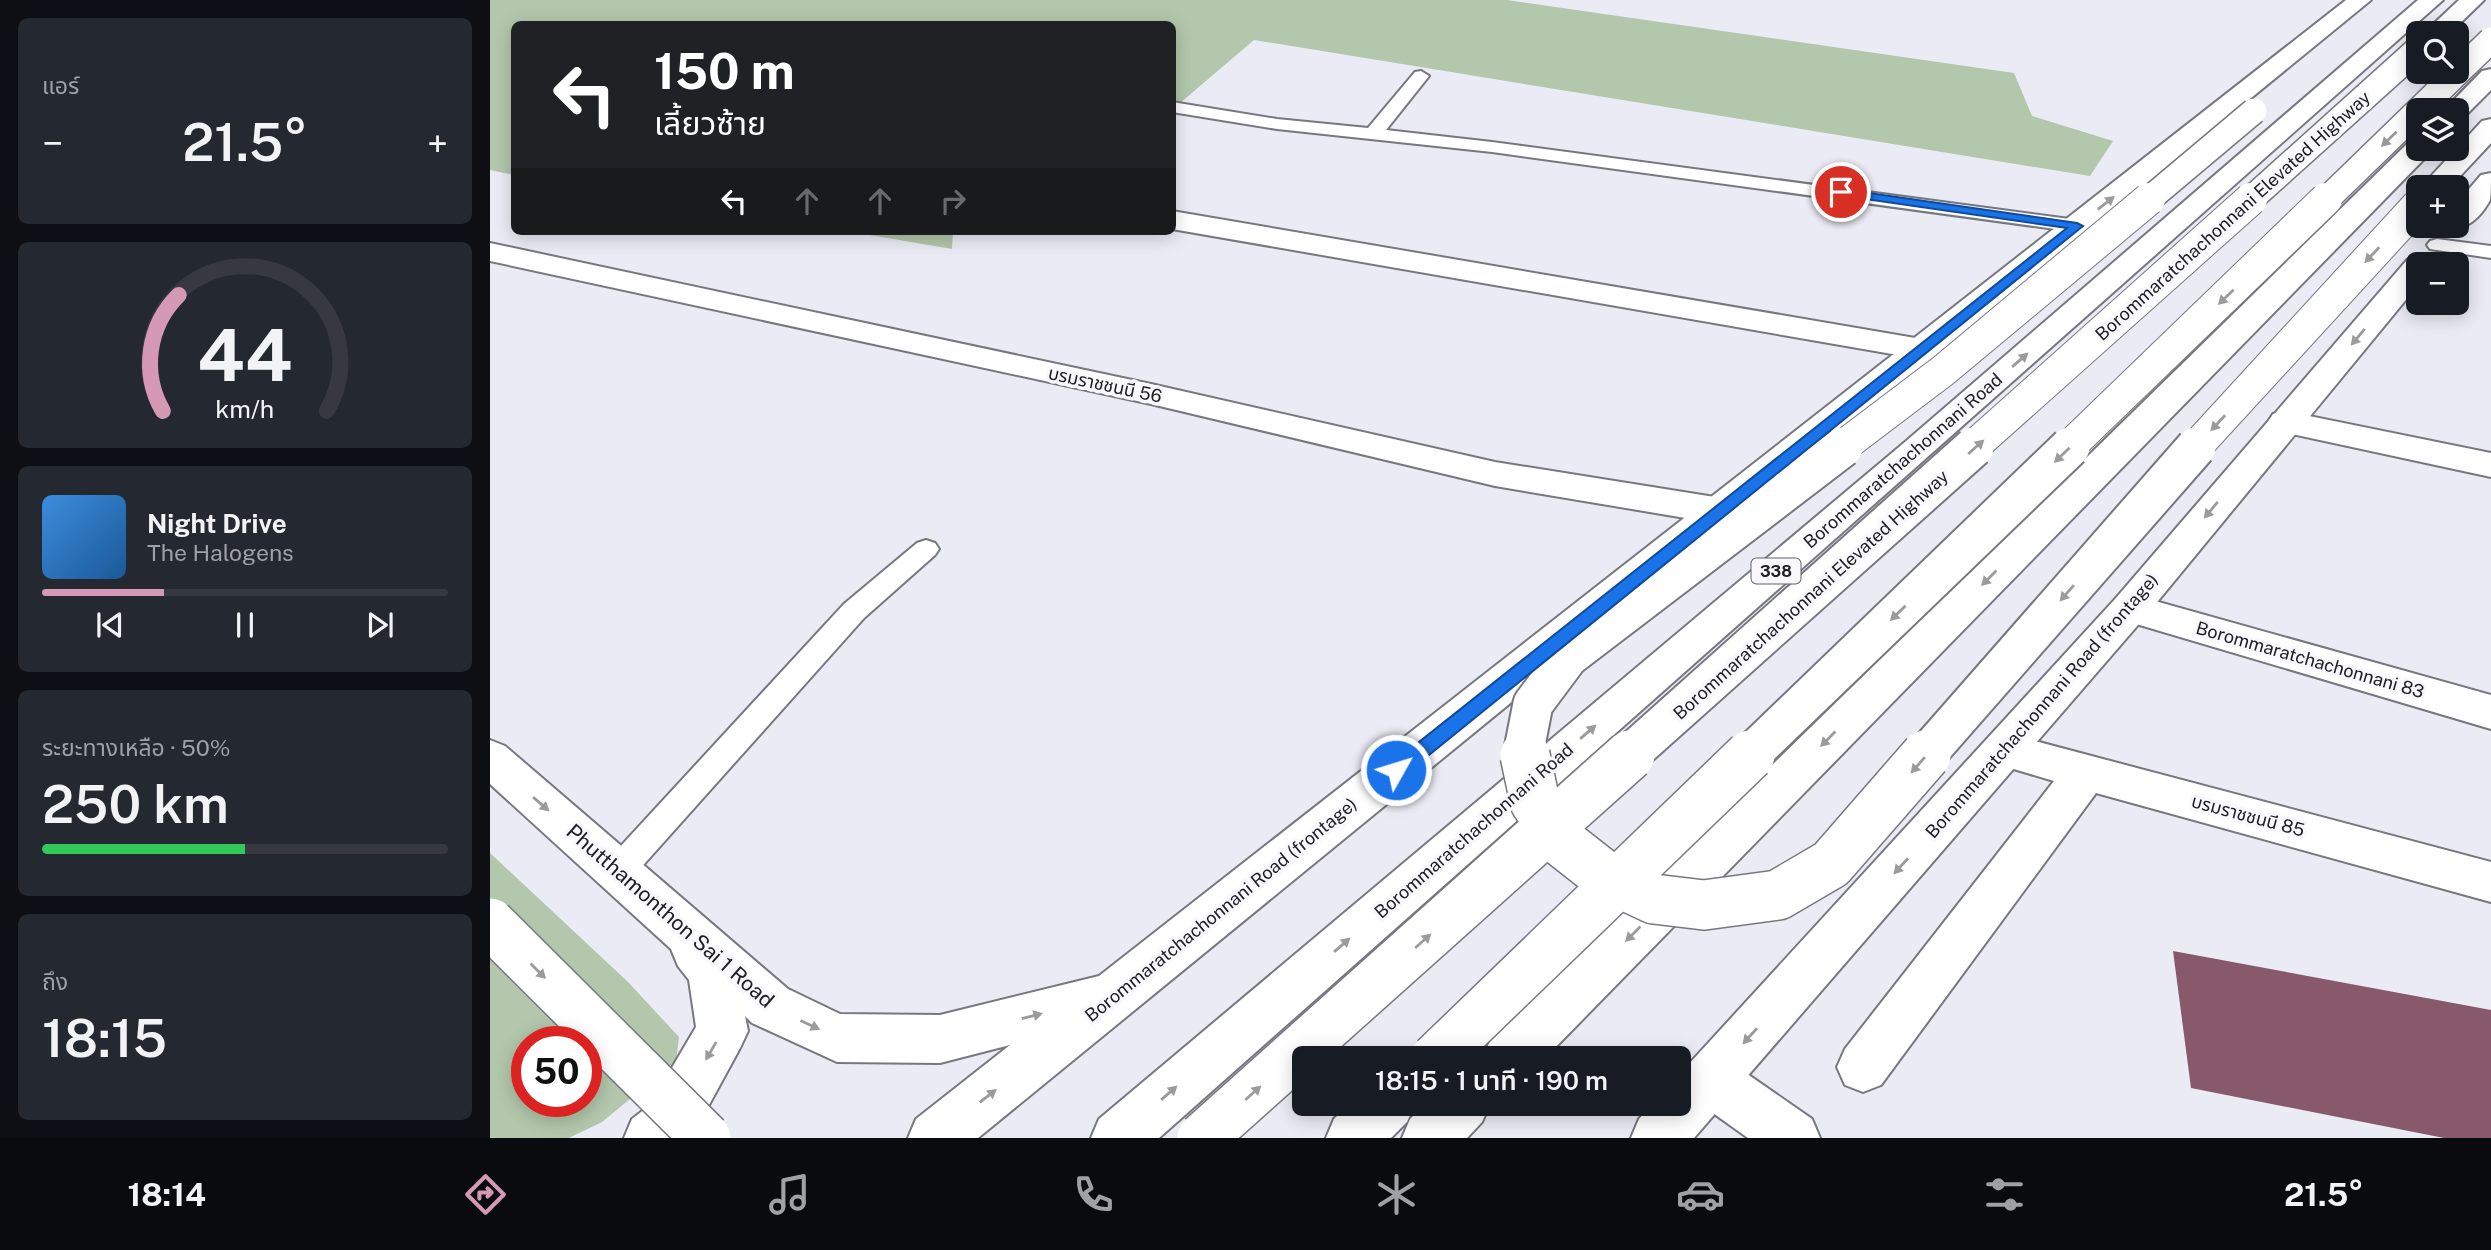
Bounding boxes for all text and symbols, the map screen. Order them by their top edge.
map controls [2406,21,2469,315]
button: search [2406,21,2469,84]
text: 150 m [654,42,795,100]
icon: left [539,49,630,140]
text: แอร์ [42,72,79,99]
street label: Borommaratchachonnani Elevated Highway [2091,86,2375,345]
button: layers [2406,98,2469,161]
text: เลี้ยวซ้าย [654,105,766,142]
text: 21.5° [182,112,308,173]
text: − [42,121,63,166]
text: + [427,121,448,166]
one-way arrow [2381,130,2398,146]
pin [1811,162,1871,222]
icon: arrive [1822,173,1860,211]
button: + [2406,175,2469,238]
icon: left [715,182,753,220]
icon: ahead [788,182,826,220]
icon: ahead [861,182,899,220]
icon: right [934,182,972,220]
one-way arrow [2098,196,2115,211]
one-way arrow [2365,246,2381,263]
button: − [2406,252,2469,315]
one-way arrow [2217,288,2234,305]
text: 44 [197,312,293,397]
one-way arrow [2351,328,2366,345]
one-way arrow [2012,353,2029,368]
street label: บรมราชชนนี 56 [1046,362,1164,407]
street label: Borommaratchachonnani Road [1799,369,2006,553]
text: km/h [216,394,274,424]
one-way arrow [2211,414,2227,431]
one-way arrow [1967,439,1985,455]
one-way arrow [2054,446,2071,462]
street label: Borommaratchachonnani Elevated Highway [1669,465,1953,724]
one-way arrow [2204,501,2219,519]
text: Night Drive [147,508,287,539]
text: The Halogens [147,539,294,566]
road number: 338 [1752,558,1800,584]
street label: Borommaratchachonnani Road (frontage) [1921,569,2162,842]
one-way arrow [1981,570,1997,586]
one-way arrow [2060,584,2076,601]
one-way arrow [1890,604,1907,620]
icon: previous [91,606,129,644]
icon: pause [226,606,264,644]
icon: next [361,606,399,644]
street label: Borommaratchachonnani 83 [2194,617,2427,702]
one-way arrow [1580,725,1597,740]
one-way arrow [1821,730,1837,747]
position arrow [1359,733,1433,807]
text: ระยะทางเหลือ · 50% [42,734,231,761]
street label: Borommaratchachonnani Road [1370,739,1577,923]
one-way arrow [1911,756,1926,773]
text: 250 km [42,774,229,835]
street label: บรมราชชนนี 85 [2189,790,2307,841]
street label: Borommaratchachonnani Road (frontage) [1081,793,1361,1026]
one-way arrow [532,795,549,811]
street label: Phutthamonthon Sai 1 Road [561,819,779,1013]
one-way arrow [1894,858,1909,875]
one-way arrow [1624,926,1641,943]
one-way arrow [1414,934,1431,949]
one-way arrow [1333,938,1350,953]
one-way arrow [530,963,547,980]
text: ถึง [42,968,68,995]
text: 18:15 [42,1008,167,1069]
one-way arrow [1021,1010,1043,1021]
one-way arrow [800,1019,820,1031]
speed limit sign: 50 [511,1026,602,1117]
one-way arrow [1742,1027,1758,1044]
one-way arrow [705,1042,717,1061]
text: 18:15 · 1 นาที · 190 m [1375,1065,1608,1096]
one-way arrow [1244,1085,1261,1101]
one-way arrow [1161,1086,1178,1101]
one-way arrow [979,1088,997,1103]
icon: directions [461,1170,510,1219]
icon: music [765,1170,814,1219]
icon: phone [1069,1170,1118,1219]
icon: climate [1372,1170,1421,1219]
icon: car [1676,1170,1725,1219]
icon: filters [1980,1170,2029,1219]
text: 18:14 [127,1176,206,1213]
text: 21.5° [2284,1176,2363,1213]

